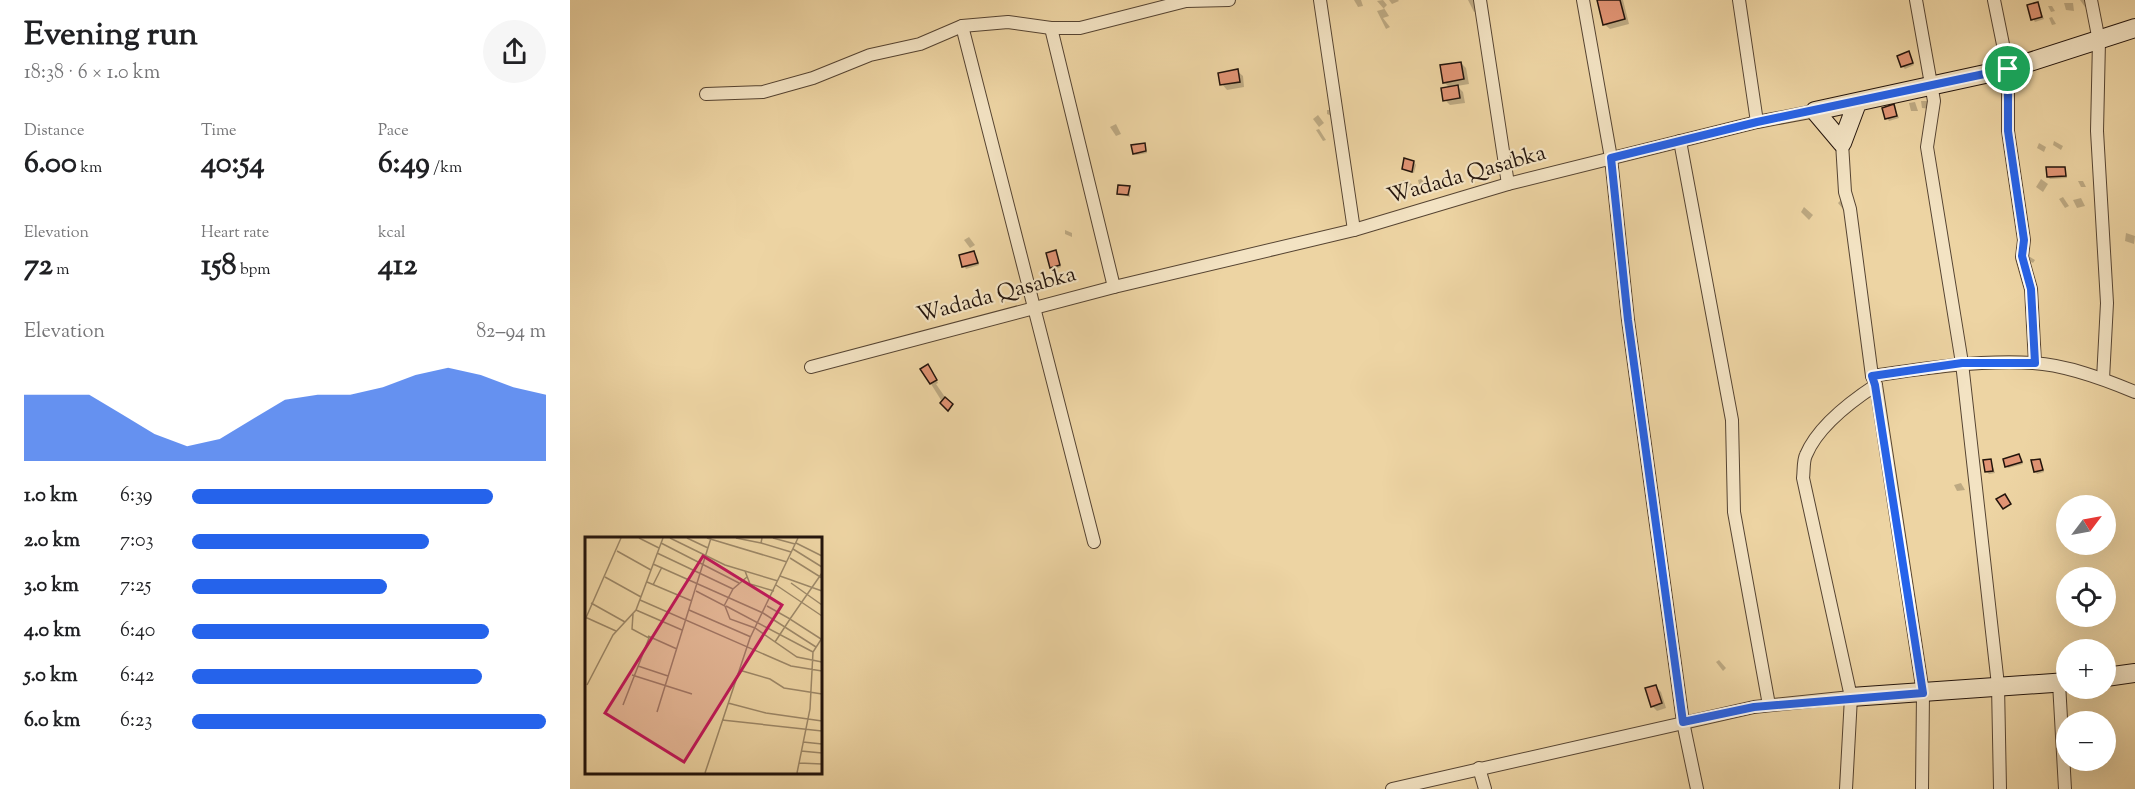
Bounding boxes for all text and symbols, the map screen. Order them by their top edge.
text: Evening run [24,12,198,60]
button: share [483,20,546,83]
pin [1982,43,2033,94]
icon: arrive [1991,52,2024,85]
text: 18:38 · 6 × 1.0 km [24,59,160,88]
text: Distance [24,120,84,143]
text: Time [201,120,237,143]
text: Pace [378,120,409,143]
street label: Wadada Qasabka [1384,138,1550,214]
text: 6.00 [24,143,77,186]
text: 40:54 [201,143,265,186]
text: 6:49 [378,143,430,186]
text: km [77,157,102,180]
text: /km [430,157,462,180]
text: Elevation [24,222,89,245]
text: Heart rate [201,222,269,245]
text: kcal [378,222,406,245]
text: 72 [24,245,53,288]
text: 158 [201,245,236,288]
text: 412 [378,245,417,288]
text: m [53,259,69,282]
text: bpm [236,259,271,282]
street label: Wadada Qasabka [914,259,1080,333]
text: Elevation [24,318,105,347]
text: 82–94 m [476,318,546,347]
text: 1.0 km [24,482,78,511]
text: 6:39 [120,482,153,511]
north arrow [2056,495,2116,555]
map controls [2056,495,2116,771]
text: 2.0 km [24,527,80,556]
text: 7:03 [120,527,154,556]
inset map [585,537,822,774]
button: locate [2056,567,2116,627]
text: 3.0 km [24,572,79,601]
text: 7:25 [120,572,151,601]
text: 4.0 km [24,617,81,646]
text: 6:40 [120,617,155,646]
button: + [2056,639,2116,699]
text: 5.0 km [24,662,78,691]
text: 6:42 [120,662,154,691]
text: 6.0 km [24,707,80,736]
text: 6:23 [120,707,152,736]
button: − [2056,711,2116,771]

